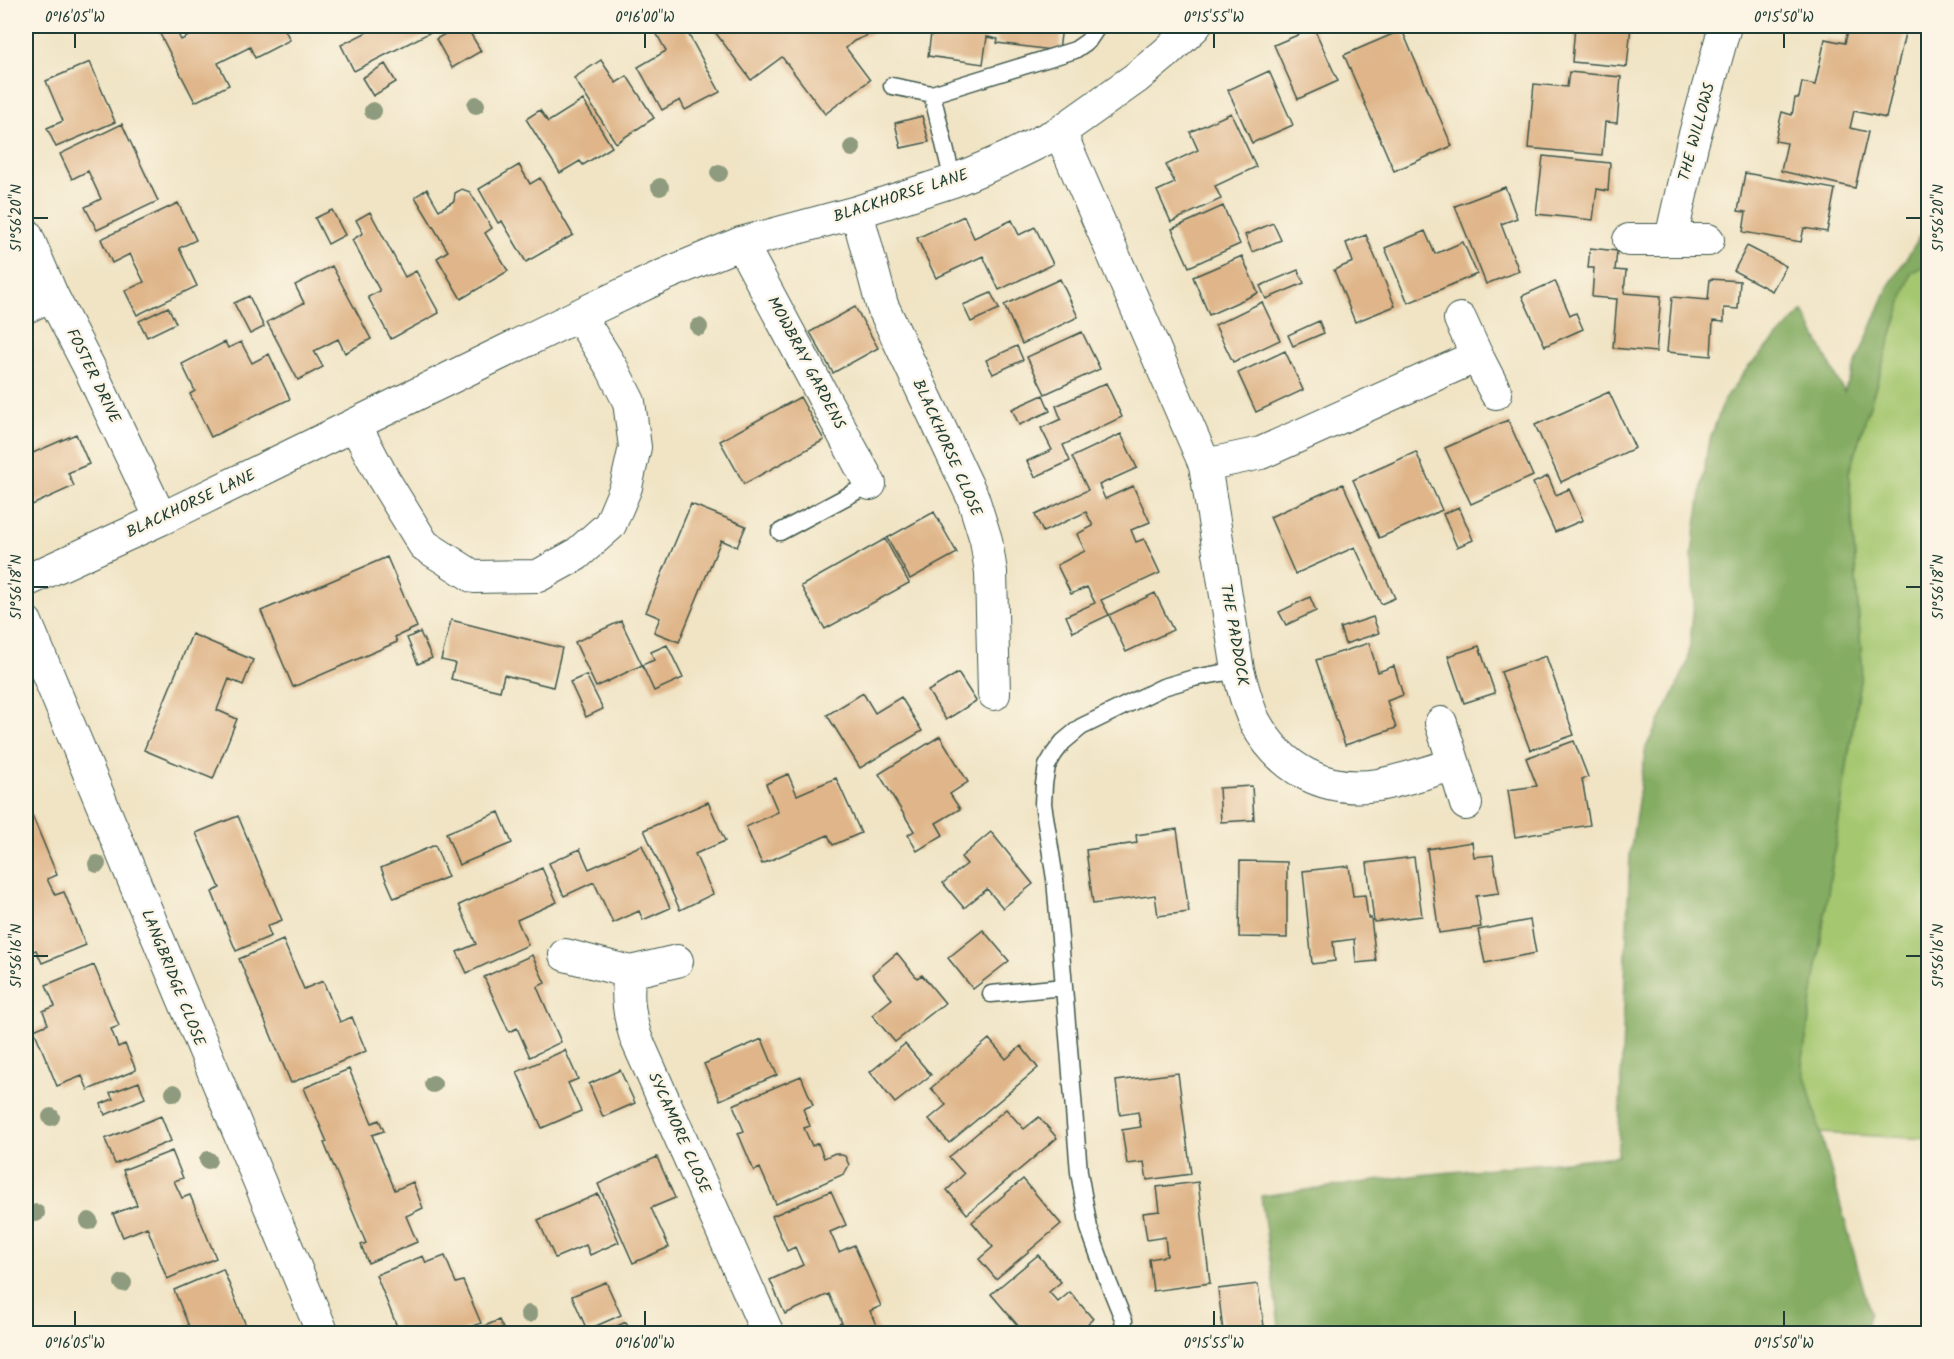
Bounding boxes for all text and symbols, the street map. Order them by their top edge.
text: 0°16'05"W [45,6,105,30]
text: 0°16'00"W [615,6,675,30]
text: 0°15'55"W [1184,6,1244,30]
text: 0°15'50"W [1754,6,1814,30]
street label: THE WILLOWS [1672,80,1722,184]
street label: BLACKHORSE LANE [830,162,972,230]
text: 51°56'20"N [5,184,29,252]
text: 51°56'20"N [1927,184,1951,252]
street label: MOWBRAY GARDENS [760,292,852,435]
street label: FOSTER DRIVE [59,324,127,428]
street label: BLACKHORSE CLOSE [906,375,989,521]
street label: BLACKHORSE LANE [122,463,261,545]
text: 51°56'18"N [5,554,29,620]
text: 51°56'18"N [1927,554,1951,620]
street label: THE PADDOCK [1213,582,1255,688]
street label: LANGBRIDGE CLOSE [134,906,212,1051]
text: 51°56'16"N [5,924,29,988]
text: 51°56'16"N [1927,924,1951,988]
street label: SYCAMORE CLOSE [641,1068,717,1198]
text: 0°16'05"W [45,1332,105,1356]
text: 0°16'00"W [615,1332,675,1356]
text: 0°15'55"W [1184,1332,1244,1356]
text: 0°15'50"W [1754,1332,1814,1356]

